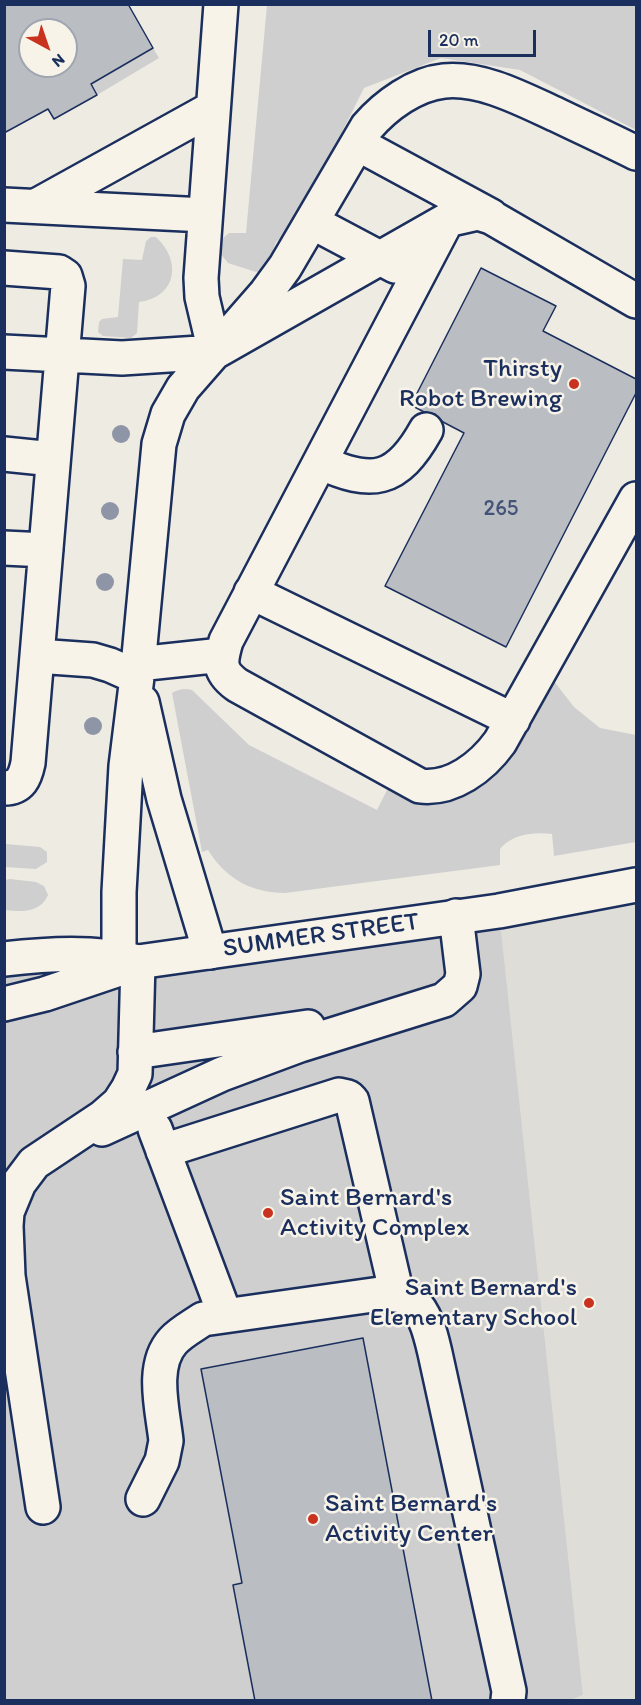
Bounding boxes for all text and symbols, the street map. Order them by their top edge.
north arrow [18,18,78,78]
scale bar [431,18,539,56]
text: 20 m [439,29,479,51]
text: N [48,50,69,71]
place label: Thirsty Robot Brewing [399,353,562,414]
marker: Thirsty Robot Brewing [567,377,581,391]
house number: 265 [484,496,518,522]
street label: SUMMER STREET [221,907,421,965]
place label: Saint Bernard's Activity Complex [280,1182,469,1244]
marker: Saint Bernard's Activity Complex [261,1206,275,1220]
place label: Saint Bernard's Elementary School [370,1272,577,1334]
marker: Saint Bernard's Elementary School [582,1296,596,1310]
place label: Saint Bernard's Activity Center [325,1488,497,1550]
marker: Saint Bernard's Activity Center [306,1512,320,1526]

